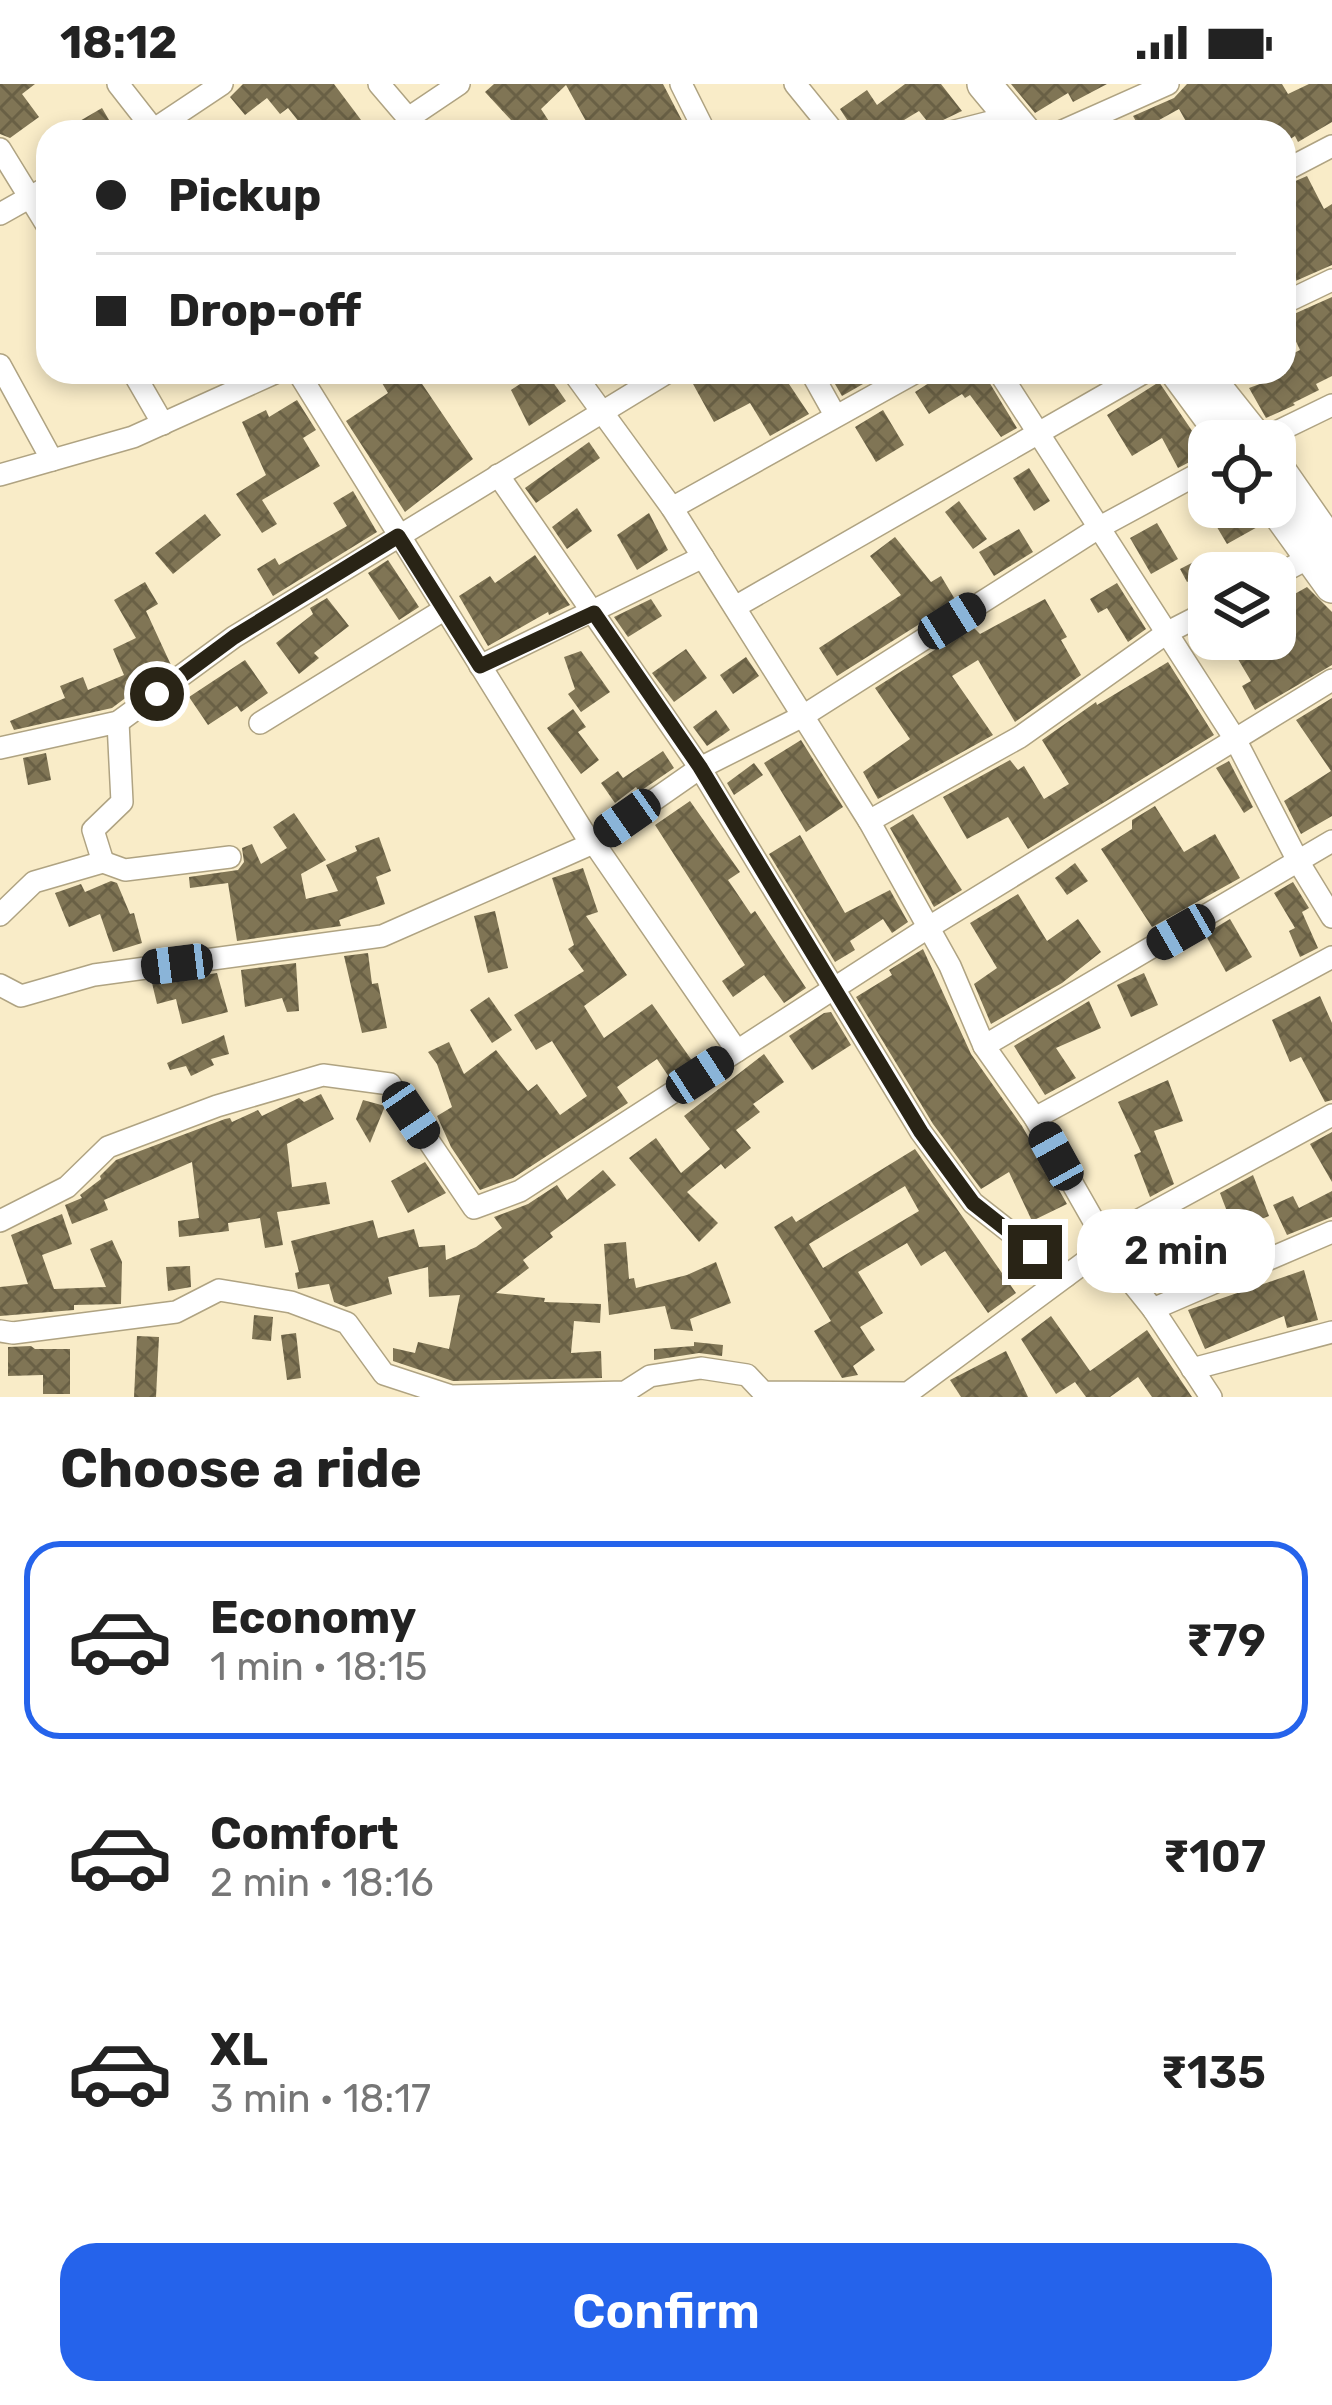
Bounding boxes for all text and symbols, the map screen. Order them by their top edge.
text: 18:12 [60,16,178,69]
text: Pickup [168,169,321,222]
text: Drop-off [168,284,361,337]
map controls [1188,420,1296,660]
button: locate [1188,420,1296,528]
button: layers [1188,552,1296,660]
car [912,587,992,655]
route start [130,667,184,721]
car [587,783,667,853]
car [1141,898,1221,966]
car [139,942,215,986]
car [660,1040,740,1110]
car [376,1075,446,1155]
car [1023,1116,1089,1196]
callout: 2 min [1077,1210,1275,1294]
route end [1008,1225,1062,1279]
text: 2 min [1124,1228,1228,1274]
text: Choose a ride [60,1437,422,1501]
icon: car [66,1586,174,1694]
text: Economy [210,1591,416,1644]
text: ₹79 [1186,1614,1266,1667]
text: 1 min · 18:15 [210,1644,427,1690]
icon: car [66,1802,174,1910]
text: Comfort [210,1807,399,1860]
text: ₹107 [1162,1830,1266,1883]
text: 2 min · 18:16 [210,1860,434,1906]
icon: car [66,2018,174,2126]
text: XL [210,2023,268,2076]
text: ₹135 [1160,2046,1266,2099]
text: 3 min · 18:17 [210,2076,431,2122]
button: Confirm [60,2243,1272,2381]

